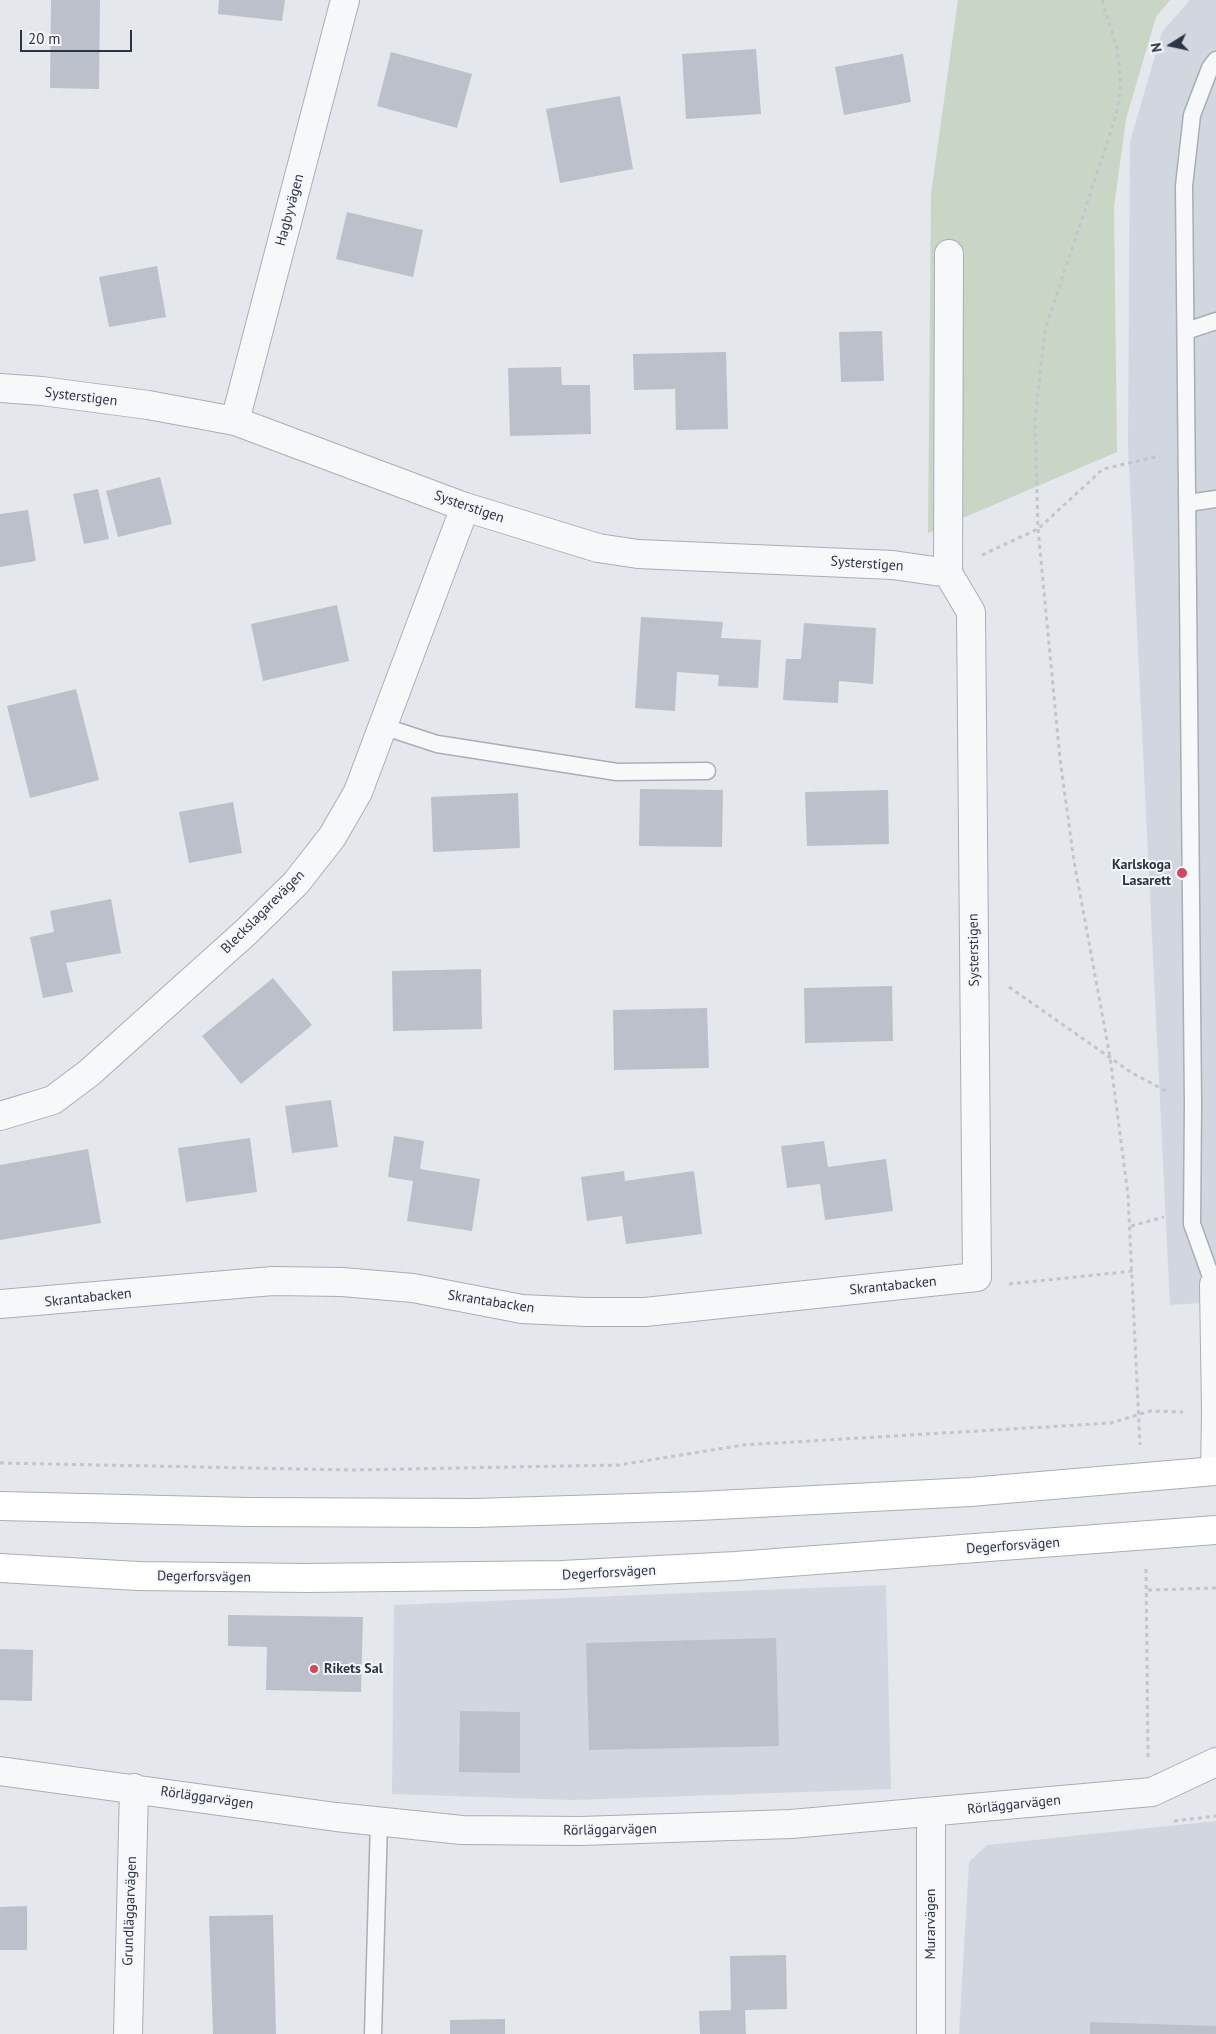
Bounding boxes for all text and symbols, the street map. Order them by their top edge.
scale bar [22,20,135,52]
north arrow [1146,20,1196,70]
text: 20 m [28,29,61,48]
text: N [1147,42,1166,54]
street label: Hagbyvägen [272,172,308,248]
street label: Systerstigen [44,384,118,410]
street label: Systerstigen [432,487,506,527]
street label: Systerstigen [830,553,904,575]
place label: Karlskoga Lasarett [1112,857,1171,890]
marker: Karlskoga Lasarett [1175,866,1189,880]
street label: Bleckslagarevägen [218,867,308,957]
street label: Systerstigen [965,913,983,987]
street label: Skrantabacken [849,1273,937,1299]
street label: Skrantabacken [44,1285,132,1311]
street label: Skrantabacken [447,1287,535,1317]
street label: Degerforsvägen [966,1534,1060,1558]
street label: Degerforsvägen [562,1562,656,1584]
street label: Degerforsvägen [157,1568,251,1586]
place label: Rikets Sal [324,1661,383,1677]
marker: Rikets Sal [308,1663,320,1675]
street label: Rörläggarvägen [159,1783,255,1813]
street label: Rörläggarvägen [967,1792,1061,1818]
street label: Rörläggarvägen [563,1821,657,1839]
street label: Grundläggarvägen [120,1856,140,1966]
street label: Murarvägen [923,1888,939,1960]

